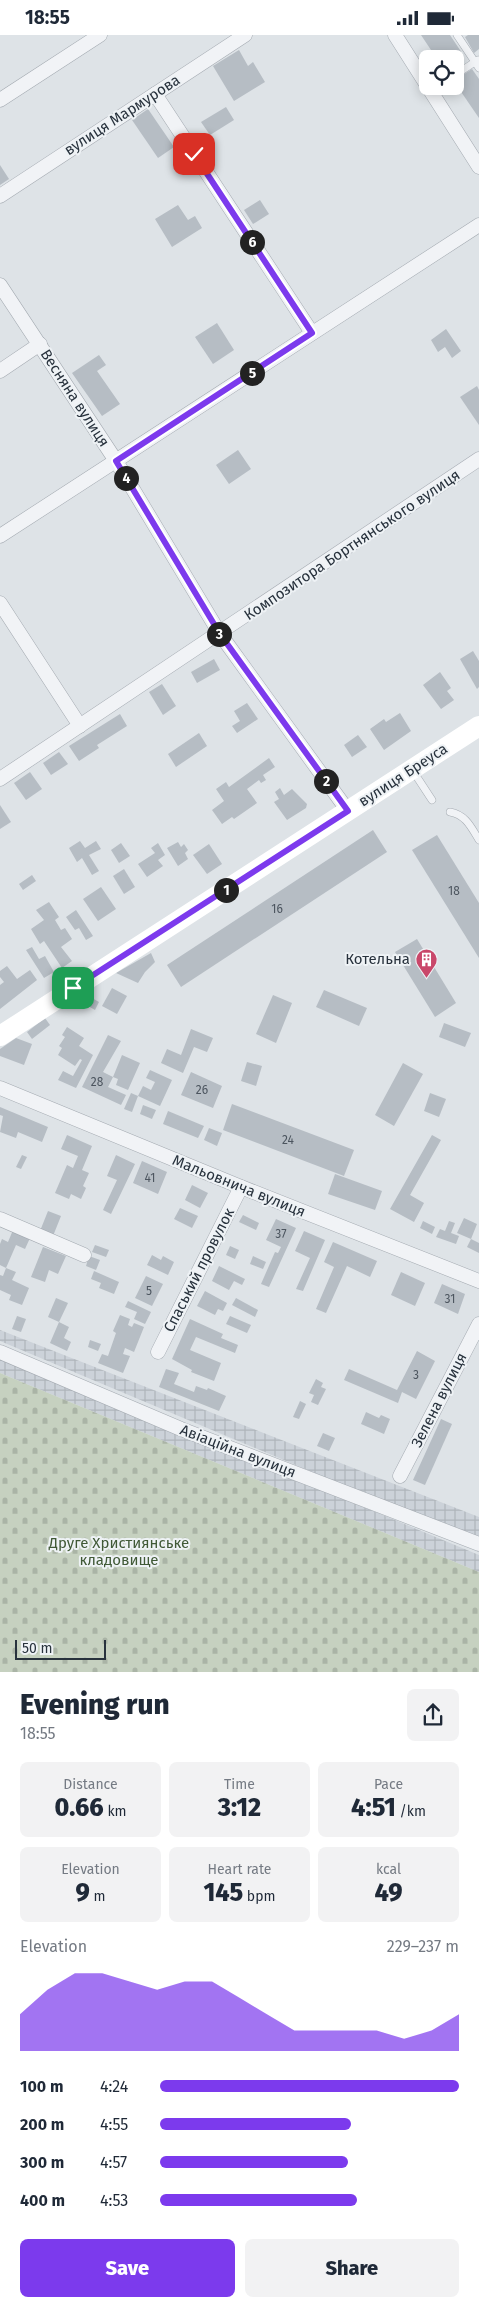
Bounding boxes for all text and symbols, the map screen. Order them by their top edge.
text: 18:55 [25,6,70,29]
map controls [419,50,464,95]
button: locate [419,50,464,95]
street label: вулиця Мармурова [61,71,183,159]
pin [173,133,215,175]
icon: check [180,140,208,168]
pin: 6 [240,229,264,255]
text: 6 [249,234,256,251]
street label: Весняна вулиця [37,346,113,450]
pin: 5 [240,361,264,385]
text: 5 [249,365,256,382]
pin: 4 [114,465,138,491]
street label: Композитора Бортнянського вулиця [241,466,463,624]
text: 4 [123,470,130,487]
pin: 3 [206,621,232,647]
text: 3 [216,626,223,643]
street label: вулиця Бреуса [355,740,451,810]
pin: 2 [314,769,338,793]
text: 2 [323,773,330,790]
pin: 1 [214,877,238,903]
text: 1 [223,882,230,899]
house number: 18 [448,884,460,898]
house number: 16 [271,902,283,916]
building icon: Котельна [414,947,438,978]
place label: Котельна [345,950,410,968]
pin [52,967,94,1009]
icon: arrive [59,974,87,1002]
house number: 28 [91,1075,104,1089]
house number: 26 [196,1083,208,1097]
house number: 24 [282,1133,295,1147]
street label: Мальовнича вулиця [170,1151,308,1221]
house number: 41 [145,1171,155,1185]
street label: Спаський провулок [160,1205,238,1335]
house number: 37 [275,1227,287,1241]
house number: 5 [146,1284,152,1298]
house number: 31 [445,1292,455,1306]
street label: Зелена вулиця [407,1350,471,1450]
house number: 3 [413,1368,419,1382]
street label: Авіаційна вулиця [178,1421,298,1481]
park label: Друге Християнське кладовище [48,1534,189,1569]
scale bar [15,1637,106,1660]
text: 50 m [22,1640,53,1657]
text: Evening run [20,1688,170,1721]
button: share [407,1689,459,1741]
text: 18:55 [20,1724,56,1743]
text: Distance [63,1776,118,1793]
text: Time [224,1776,255,1793]
text: Pace [374,1776,403,1793]
text: 0.66 [54,1793,104,1823]
text: 3:12 [218,1793,261,1823]
text: 4:51 [351,1793,396,1823]
text: km [104,1803,127,1820]
text: /km [396,1803,426,1820]
text: Elevation [61,1861,120,1878]
text: Heart rate [208,1861,271,1878]
text: kcal [376,1861,401,1878]
text: 9 [76,1878,90,1908]
text: 145 [204,1878,243,1908]
text: 49 [374,1878,403,1908]
text: m [90,1888,106,1905]
text: bpm [243,1888,275,1905]
text: Elevation [20,1937,87,1956]
text: 229–237 m [387,1937,459,1956]
text: 100 m [20,2077,63,2096]
text: 4:24 [100,2077,128,2096]
text: 200 m [20,2115,64,2134]
text: 4:55 [100,2115,128,2134]
text: 300 m [20,2153,64,2172]
text: 4:57 [100,2153,127,2172]
text: 400 m [20,2191,65,2210]
text: 4:53 [100,2191,128,2210]
button: Save [20,2239,235,2297]
button: Share [245,2239,459,2297]

